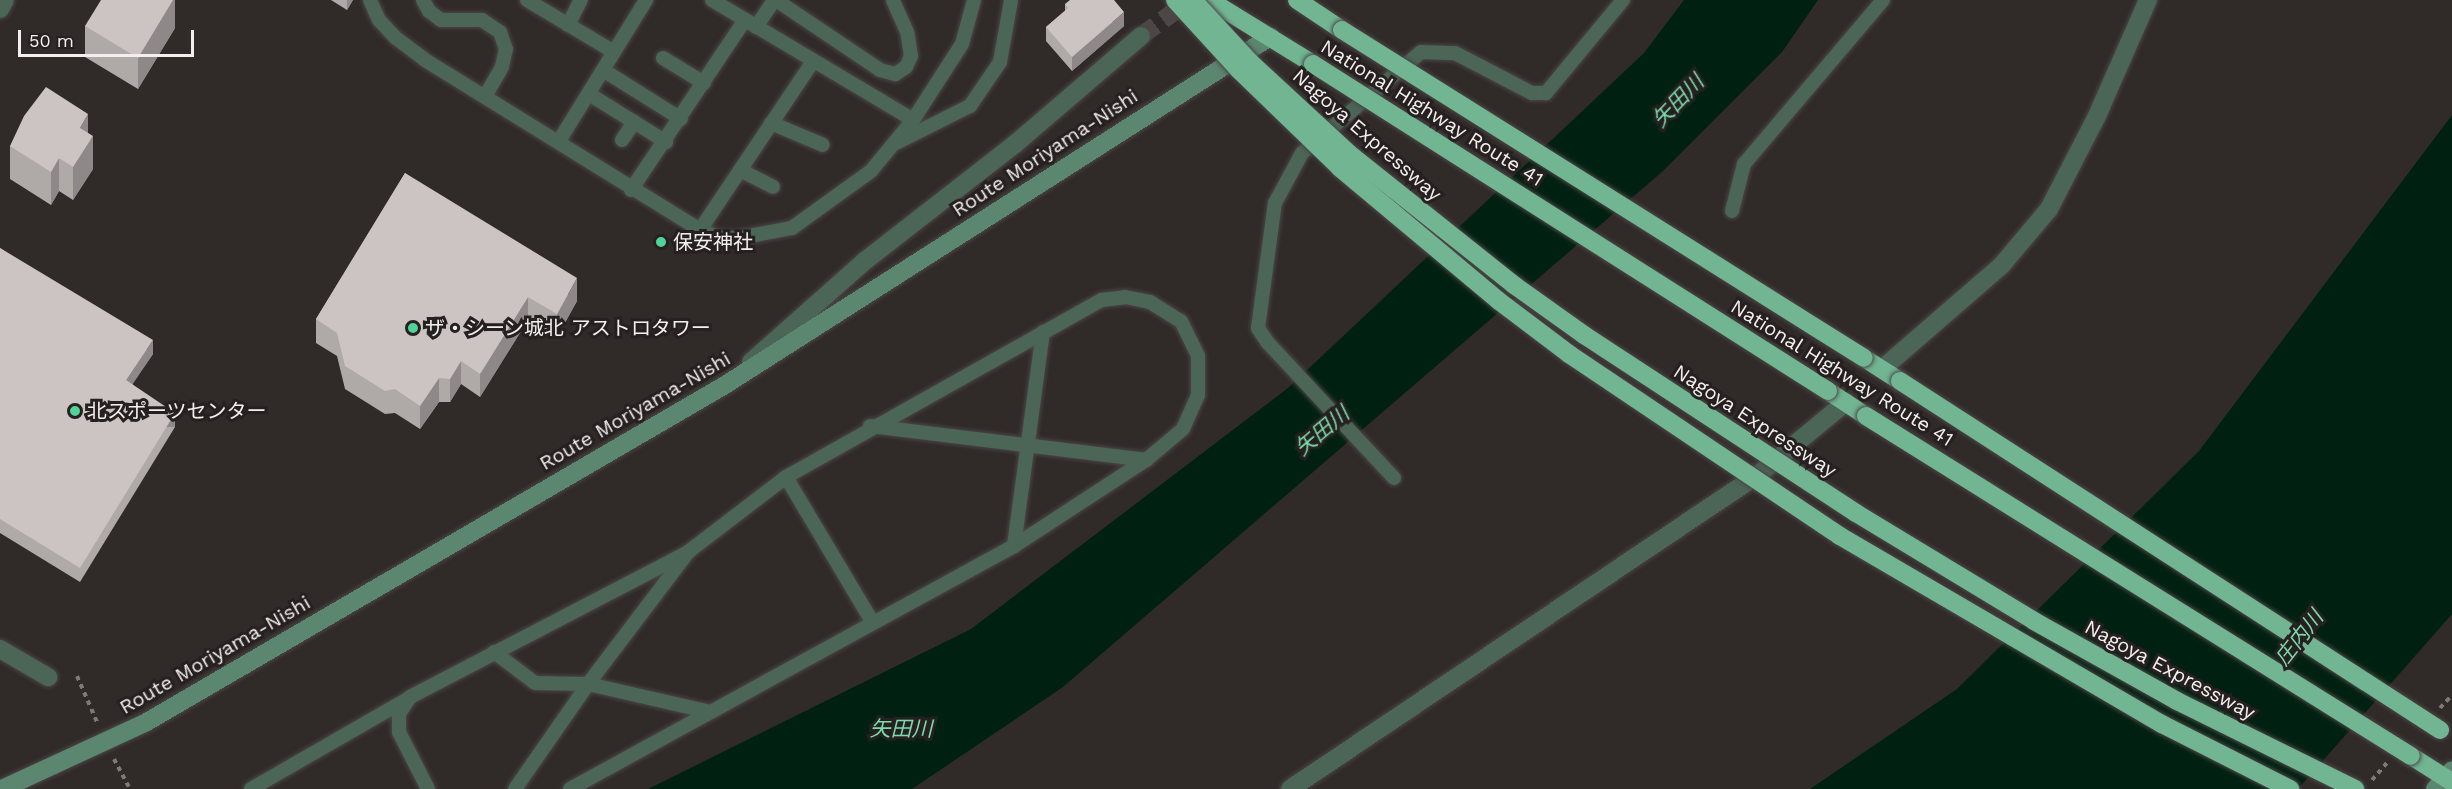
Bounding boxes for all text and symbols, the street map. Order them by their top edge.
scale bar [21,18,196,56]
text: 50 m [29,30,74,51]
street label: National Highway Route 41 [1316,34,1548,192]
street label: Nagoya Expressway [1288,64,1446,206]
water label: 矢田川 [1647,70,1709,132]
street label: Route Moriyama-Nishi [948,84,1142,222]
place label: 保安神社 [673,230,753,254]
marker: 保安神社 [654,235,668,249]
street label: National Highway Route 41 [1726,294,1958,452]
place label: ザ・シーン城北 アストロタワー [425,316,712,340]
marker: ザ・シーン城北 アストロタワー [406,321,420,335]
street label: Route Moriyama-Nishi [535,347,735,475]
street label: Nagoya Expressway [1669,359,1841,483]
place label: 北スポーツセンター [87,399,267,423]
water label: 矢田川 [1290,401,1354,461]
marker: 北スポーツセンター [68,404,82,418]
street label: Route Moriyama-Nishi [115,591,315,719]
water label: 庄内川 [2270,605,2328,671]
street label: Nagoya Expressway [2081,615,2259,725]
water label: 矢田川 [870,716,932,742]

